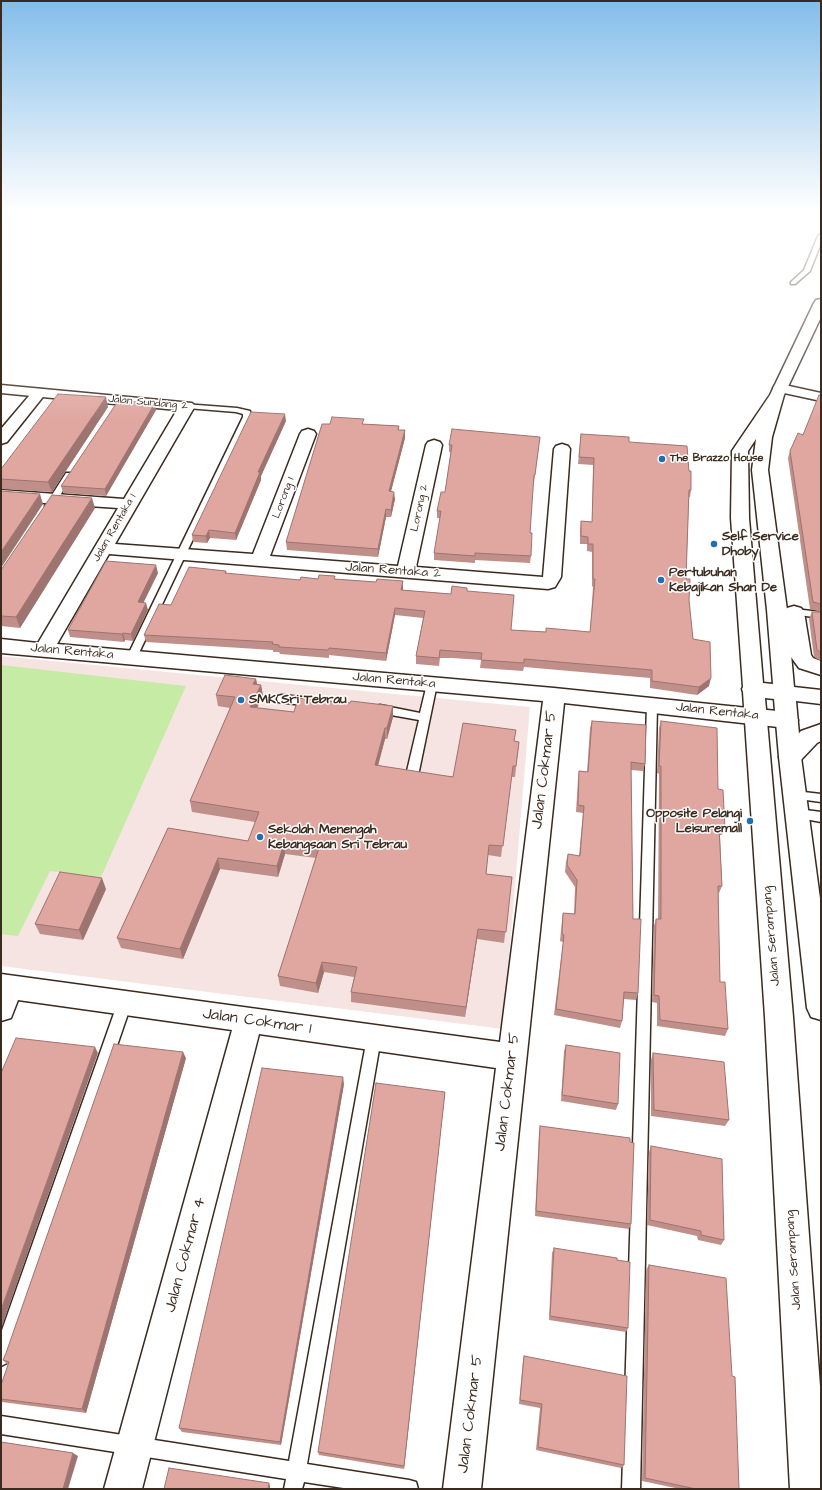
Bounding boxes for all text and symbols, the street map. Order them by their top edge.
street label: Jalan Sundang 2 [108,393,188,413]
place label: The Brazzo House [670,452,764,466]
marker: The Brazzo House [657,454,667,464]
street label: Lorong 1 [270,476,298,520]
street label: Lorong 2 [409,483,431,533]
street label: Jalan Rentaka 1 [90,492,140,564]
place label: Self Service Dhoby [722,529,799,560]
marker: Self Service Dhoby [709,539,719,549]
street label: Jalan Rentaka 2 [345,560,441,582]
place label: Pertubuhan Kebajikan Shan De [669,565,777,596]
marker: Pertubuhan Kebajikan Shan De [656,575,666,585]
street label: Jalan Rentaka [30,641,114,663]
street label: Jalan Rentaka [352,670,436,692]
place label: SMK Sri Tebrau [249,692,347,708]
marker: SMK Sri Tebrau [236,695,246,705]
street label: Jalan Rentaka [675,700,759,724]
street label: Jalan Cokmar 5 [528,710,562,830]
place label: Opposite Pelangi Leisuremall [646,806,742,837]
marker: Opposite Pelangi Leisuremall [745,816,755,826]
place label: Sekolah Menengah Kebangsaan Sri Tebrau [268,822,407,853]
marker: Sekolah Menengah Kebangsaan Sri Tebrau [255,832,265,842]
street label: Jalan Serampang [760,885,784,987]
street label: Jalan Cokmar 1 [201,1005,313,1039]
street label: Jalan Cokmar 5 [491,1032,525,1152]
street label: Jalan Cokmar 4 [161,1195,211,1315]
street label: Jalan Serampang [783,1209,805,1311]
street label: Jalan Cokmar 5 [454,1354,488,1474]

